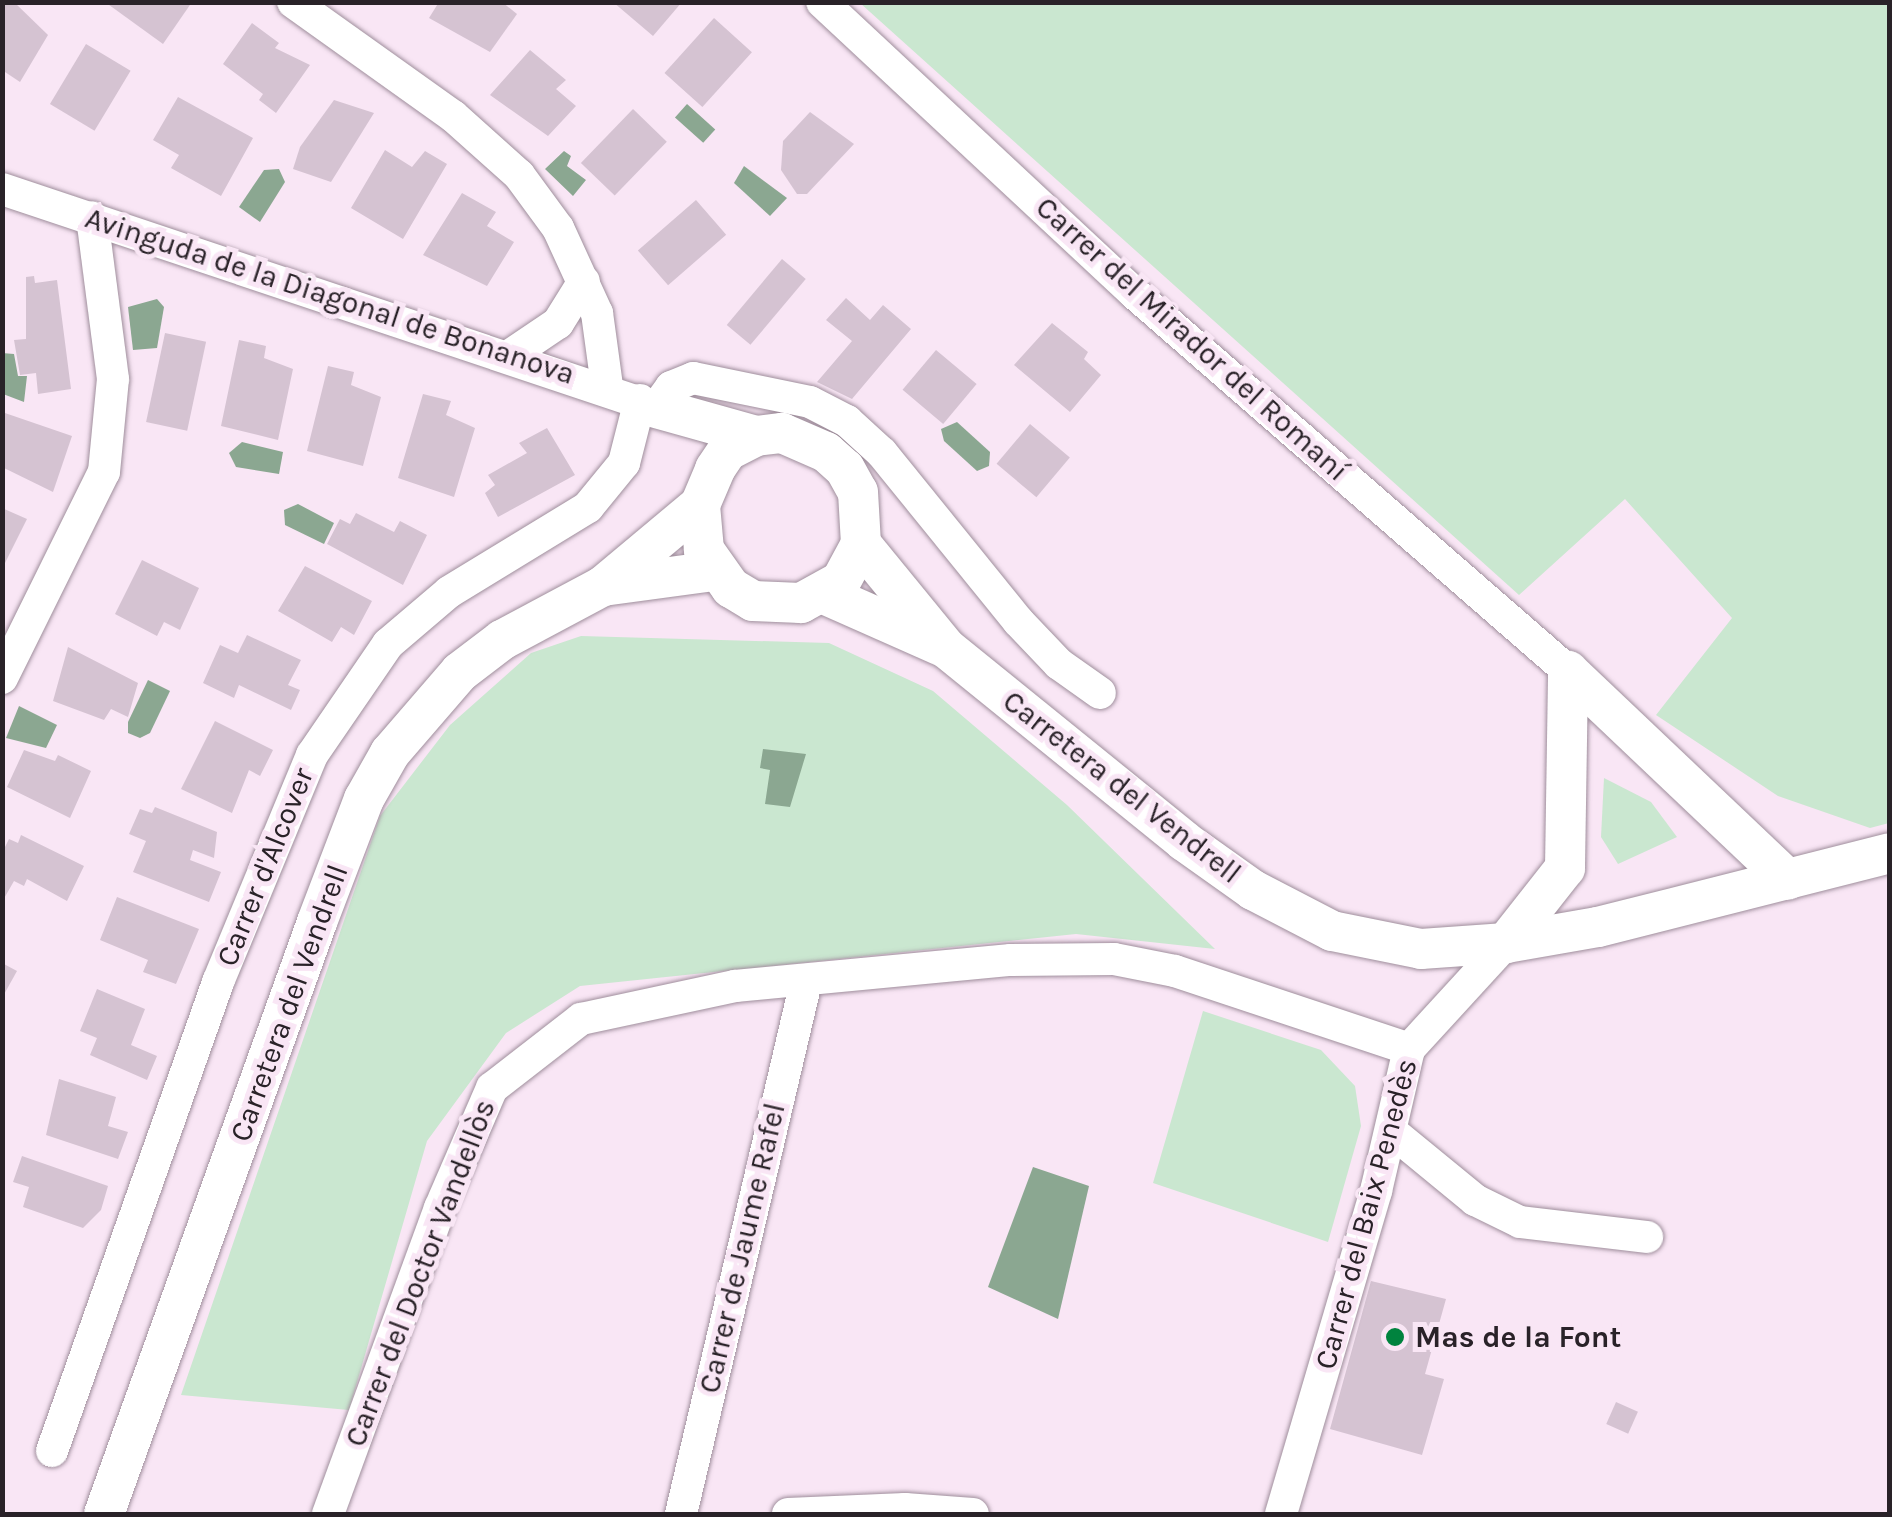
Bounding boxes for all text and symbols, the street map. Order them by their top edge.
street label: Carrer del Mirador del Romaní [1028,189,1356,489]
street label: Avinguda de la Diagonal de Bonanova [81,200,579,392]
street label: Carretera del Vendrell [996,683,1248,891]
street label: Carrer d'Alcover [209,763,321,971]
street label: Carretera del Vendrell [222,860,356,1146]
street label: Carrer del Baix Penedès [1307,1055,1425,1373]
street label: Carrer del Doctor Vandellòs [337,1094,503,1452]
street label: Carrer de Jaume Rafel [691,1099,793,1397]
place label: Mas de la Font [1415,1319,1621,1355]
marker: Mas de la Font [1384,1326,1406,1348]

